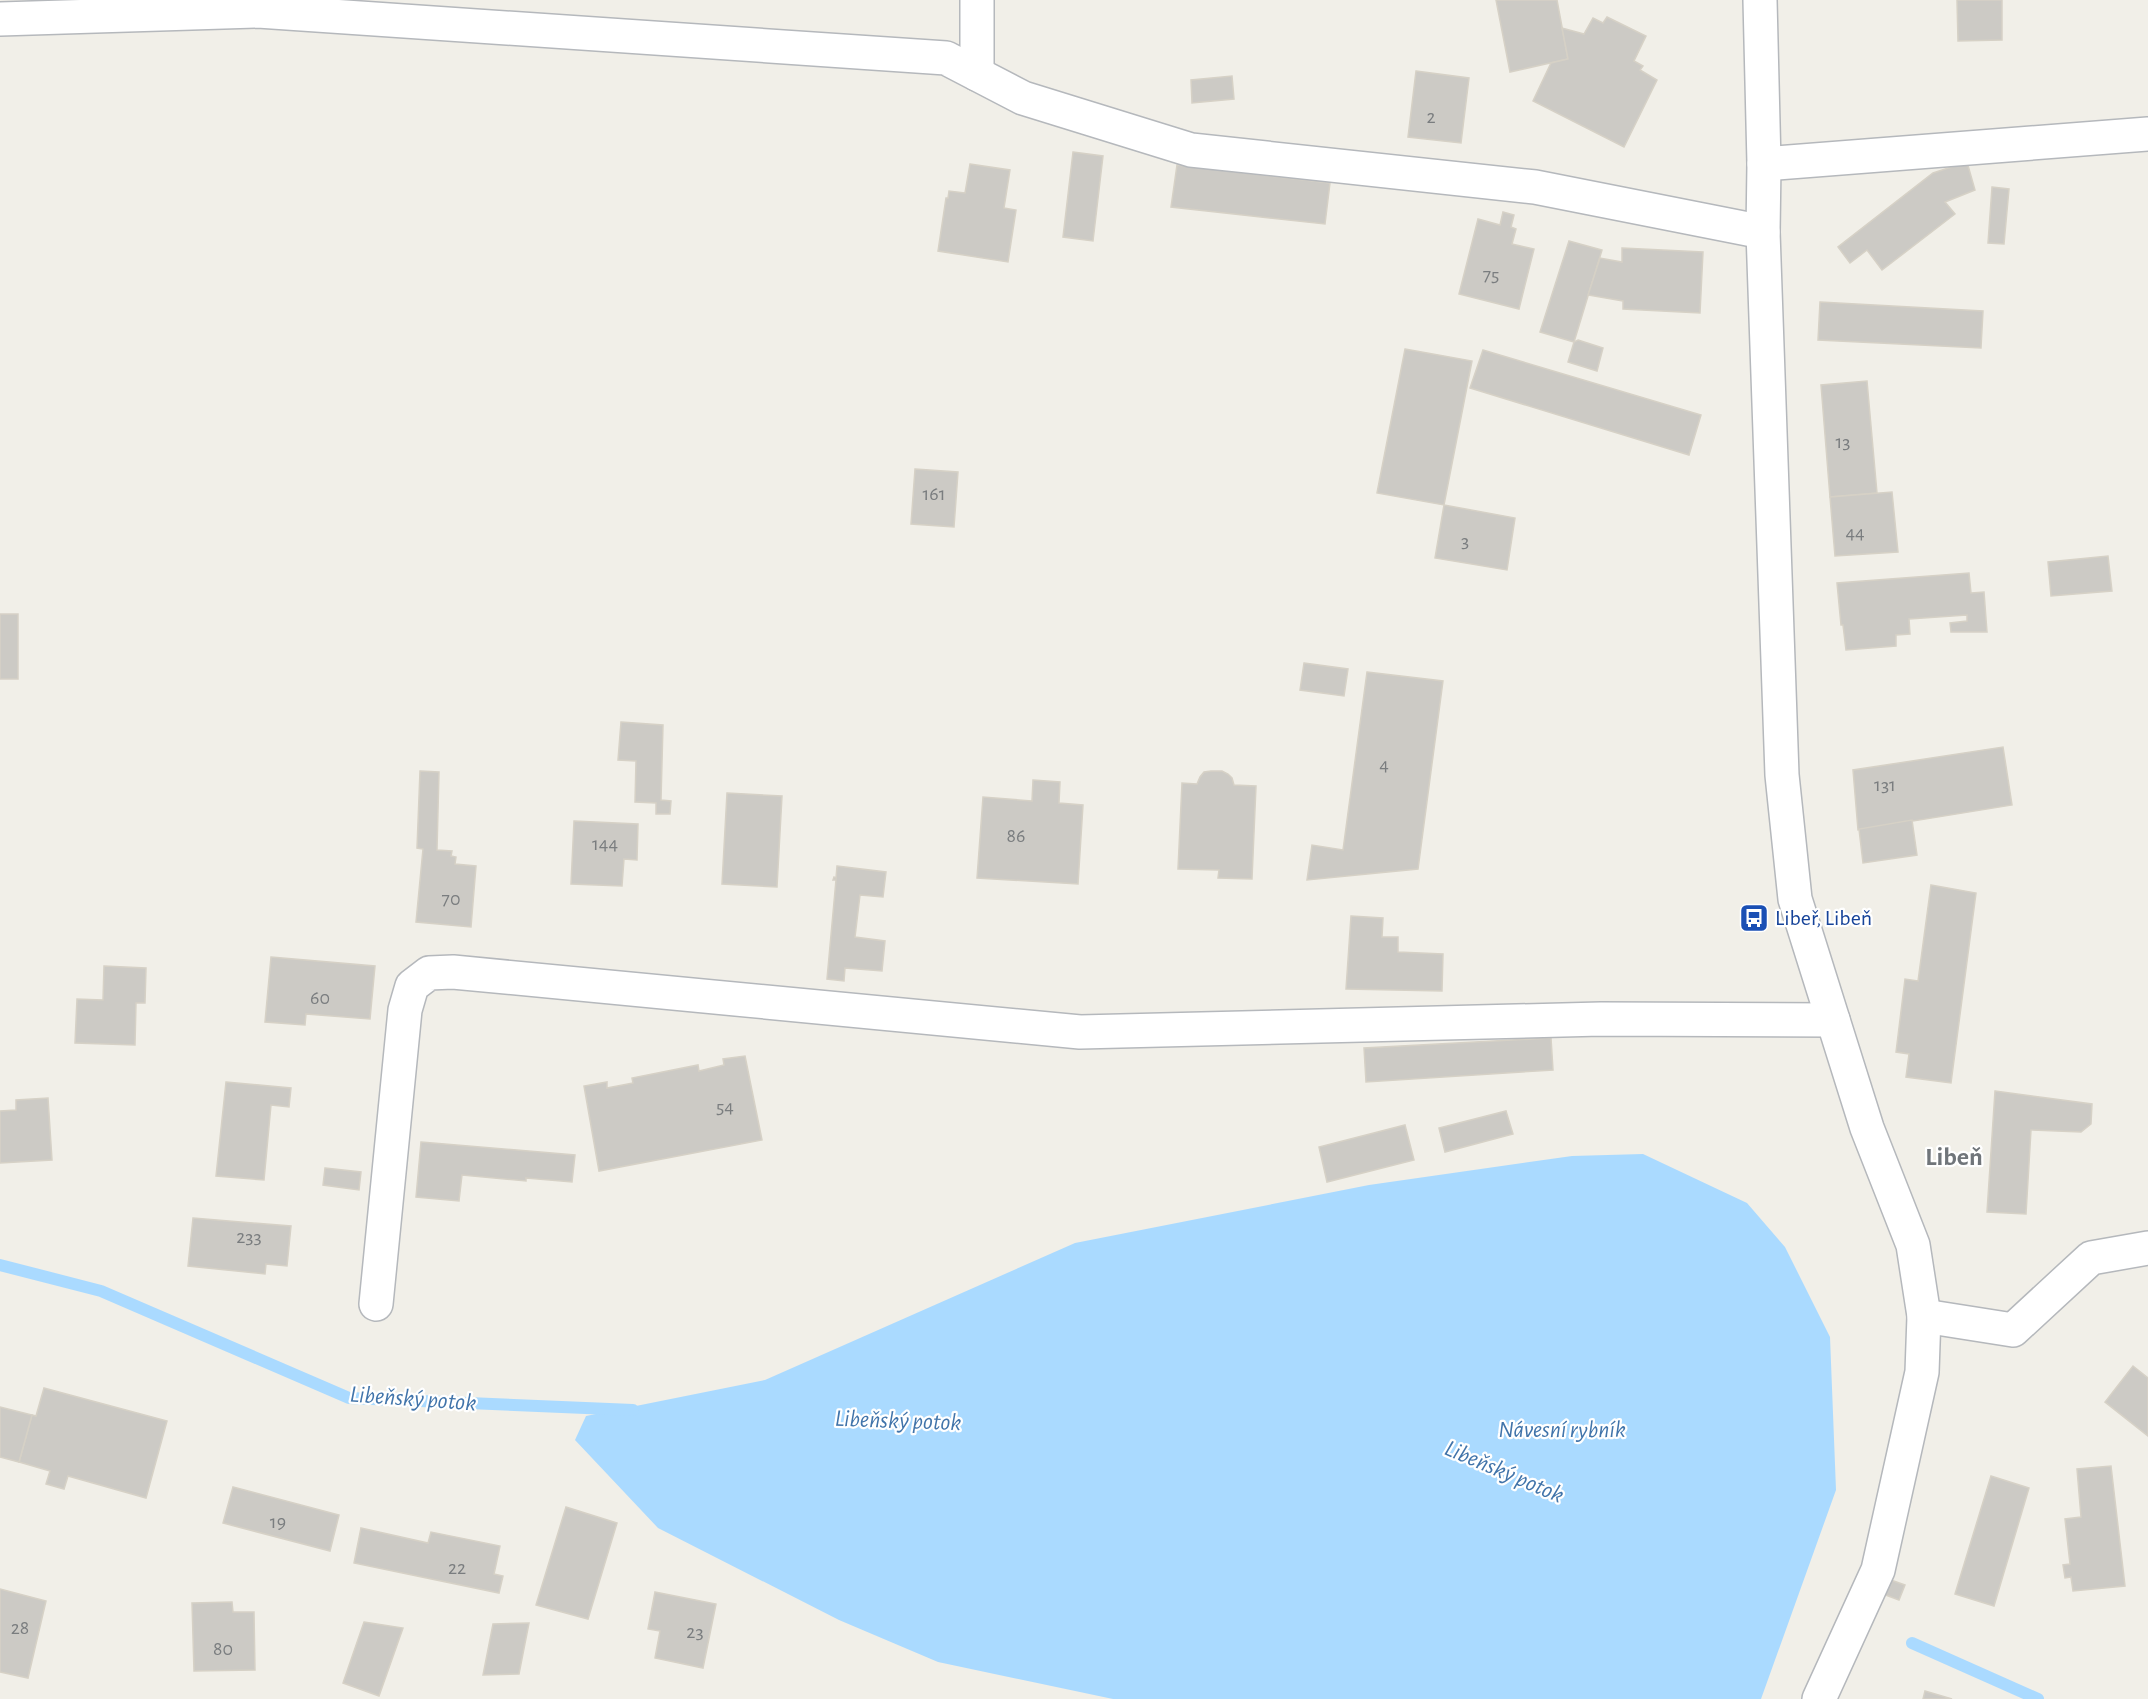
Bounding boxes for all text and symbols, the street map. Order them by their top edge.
house number: 2 [1426,107,1436,127]
house number: 75 [1483,265,1499,285]
house number: 13 [1835,432,1851,452]
house number: 161 [922,484,946,504]
house number: 44 [1845,523,1865,543]
house number: 3 [1461,531,1469,551]
house number: 4 [1379,755,1389,775]
house number: 131 [1874,775,1896,795]
house number: 86 [1007,826,1025,846]
house number: 144 [592,834,618,854]
house number: 70 [442,889,460,909]
bus stop icon: Libeř, Libeň [1738,902,1770,934]
place label: Libeř, Libeň [1775,907,1872,929]
house number: 60 [310,988,330,1008]
house number: 54 [716,1097,734,1117]
district label: Libeň [1925,1144,1983,1170]
house number: 233 [236,1227,262,1247]
water label: Libeňský potok [349,1383,477,1415]
water label: Libeňský potok [834,1407,962,1435]
water label: Návesní rybník [1498,1418,1626,1442]
water label: Libeňský potok [1441,1436,1567,1508]
house number: 19 [270,1512,286,1532]
house number: 22 [448,1558,466,1578]
house number: 28 [11,1618,29,1638]
house number: 23 [686,1622,704,1642]
house number: 80 [213,1639,233,1659]

